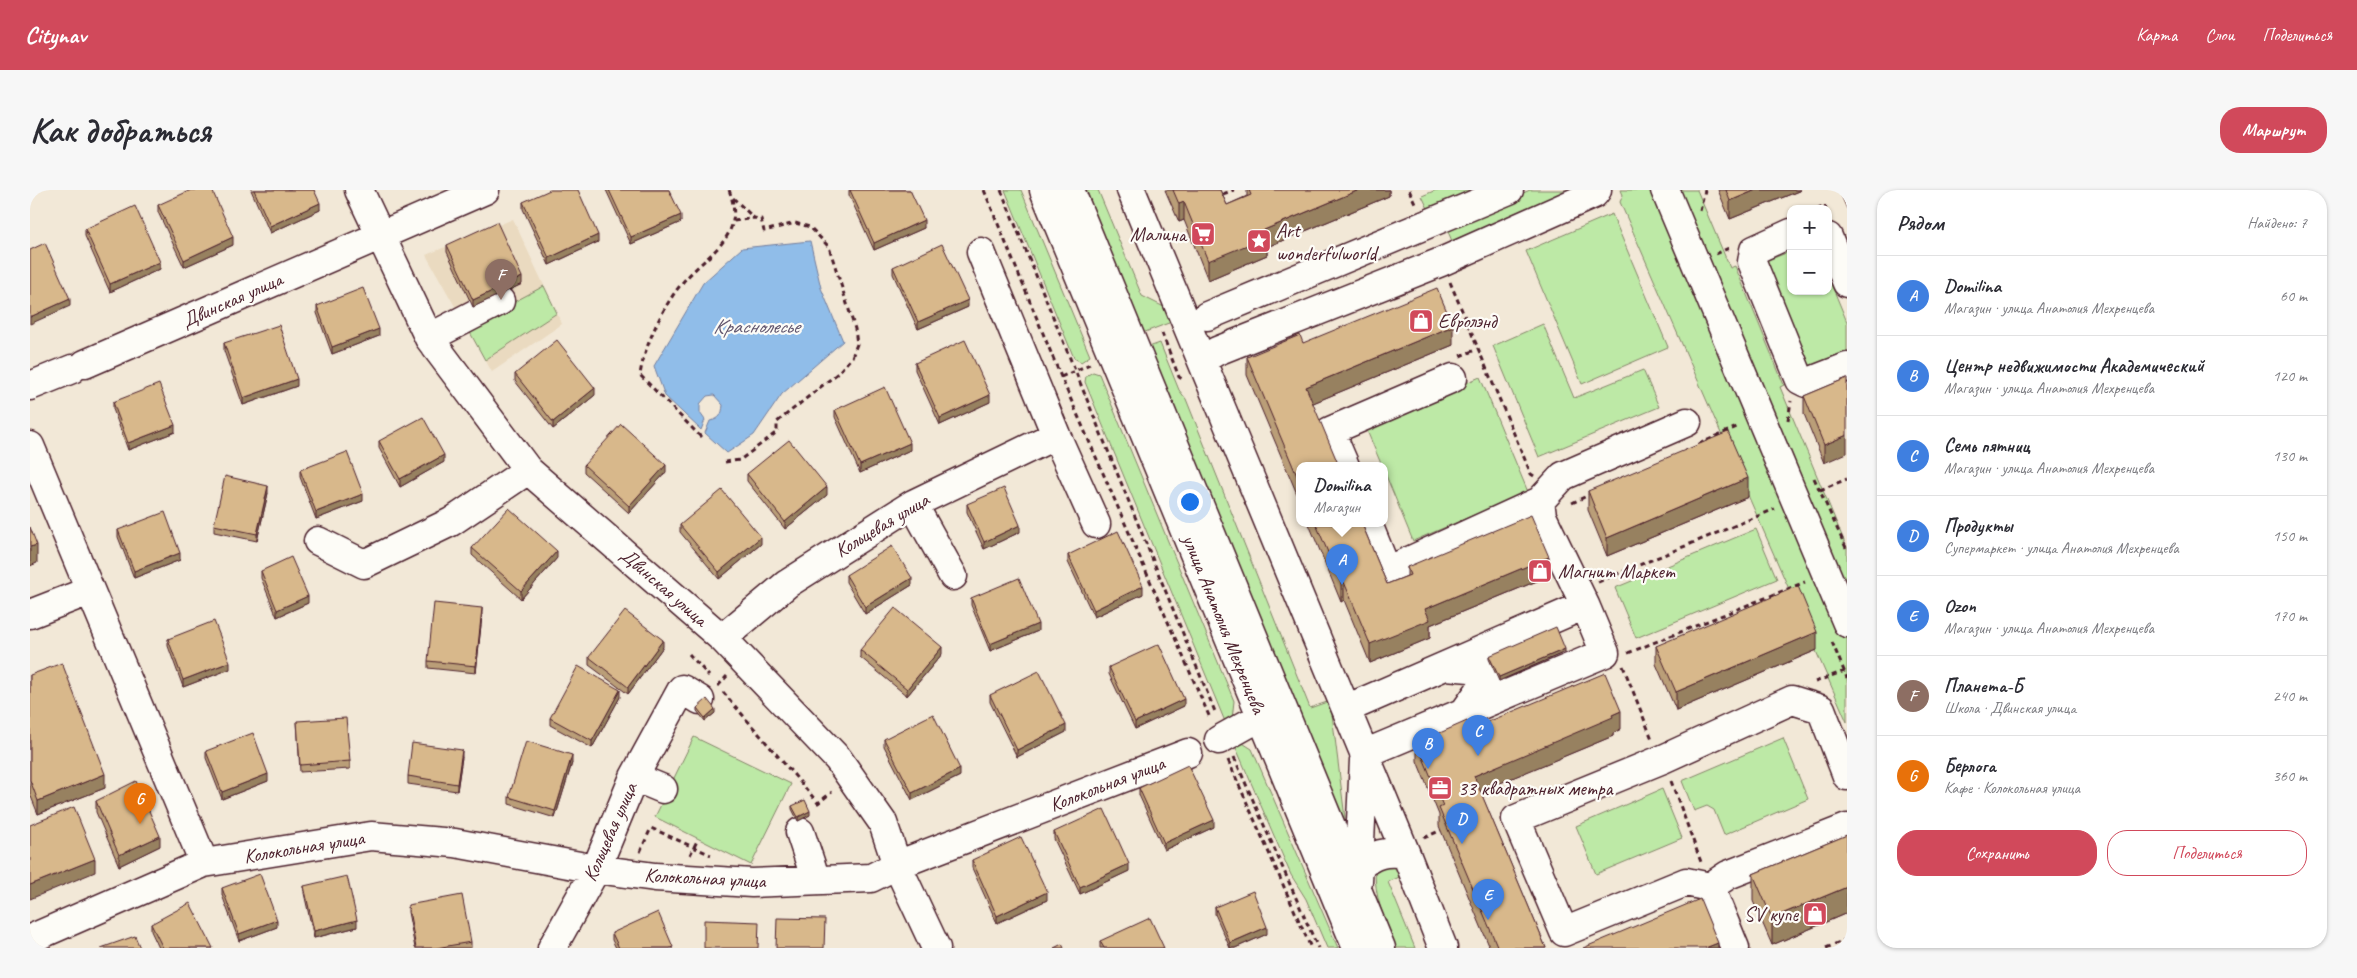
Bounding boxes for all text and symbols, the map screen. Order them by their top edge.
text: Citynav [25,20,86,50]
text: Карта [2136,24,2177,46]
text: Слои [2205,24,2234,46]
text: Поделиться [2262,24,2332,46]
button: Маршрут [2220,107,2327,153]
text: Как добраться [30,108,211,153]
map controls [1787,205,1832,295]
button: + [1787,205,1832,250]
text: Рядом [1897,210,1944,236]
text: Найдено: 7 [2247,213,2307,233]
place label: Art wonderfulworld [1276,218,1380,266]
supermarket icon: Малина [1190,221,1216,247]
place label: Малина [1130,222,1188,247]
place icon: Art wonderfulworld [1246,228,1272,254]
button: − [1787,250,1832,295]
pin: F [485,259,517,300]
street label: Двинская улица [178,266,288,333]
text: Domilina [1944,274,2001,298]
text: A [1909,286,1917,306]
text: 60 m [2280,286,2307,306]
text: Магазин · улица Анатолия Мехренцева [1944,298,2154,318]
shop icon: Евролэнд [1408,308,1434,334]
place label: Евролэнд [1438,309,1498,334]
water label: Краснолесье [713,313,802,339]
text: Центр недвижимости Академический [1944,354,2204,378]
text: B [1909,366,1917,386]
text: 120 m [2273,366,2307,386]
text: Магазин · улица Анатолия Мехренцева [1944,378,2154,398]
text: Семь пятниц [1944,434,2030,458]
text: C [1909,446,1917,466]
text: 130 m [2273,446,2307,466]
text: Магазин · улица Анатолия Мехренцева [1944,458,2154,478]
popup [1296,462,1388,527]
text: Domilina [1313,473,1371,497]
street label: Кольцевая улица [830,486,935,563]
your location [1177,489,1203,515]
text: Магазин [1313,497,1360,517]
text: Продукты [1944,514,2013,538]
text: D [1908,526,1918,546]
text: 150 m [2273,526,2307,546]
street label: улица Анатолия Мехренцева [1176,530,1272,719]
text: Супермаркет · улица Анатолия Мехренцева [1944,538,2179,558]
street label: Двинская улица [615,542,714,633]
pin: A [1326,544,1358,585]
shop icon: Магнит Маркет [1527,558,1553,584]
place label: Магнит Маркет [1558,559,1676,584]
text: Ozon [1944,594,1976,618]
text: E [1909,606,1917,626]
text: 170 m [2273,606,2307,626]
text: Магазин · улица Анатолия Мехренцева [1944,618,2154,638]
text: Планета-Б [1944,674,2023,698]
text: F [1909,686,1917,706]
text: 240 m [2273,686,2307,706]
text: Школа · Двинская улица [1944,698,2076,718]
pin: C [1462,715,1494,756]
pin: B [1412,728,1444,769]
street label: Колокольная улица [1046,750,1170,817]
text: Берлога [1944,754,1995,778]
text: G [1909,766,1917,786]
text: 360 m [2273,766,2307,786]
office icon: 33 квадратных метра [1427,775,1453,801]
place label: 33 квадратных метра [1458,776,1615,801]
street label: Кольцевая улица [577,778,643,885]
text: Кафе · Колокольная улица [1944,778,2080,798]
pin: G [124,783,156,824]
pin: D [1446,803,1478,844]
street label: Колокольная улица [242,825,368,869]
button: Сохранить [1897,830,2097,876]
button: Поделиться [2107,830,2307,876]
street label: Колокольная улица [644,862,768,894]
pin: E [1472,879,1504,920]
shop icon: SV купе [1802,901,1828,927]
place label: SV купе [1744,902,1799,927]

